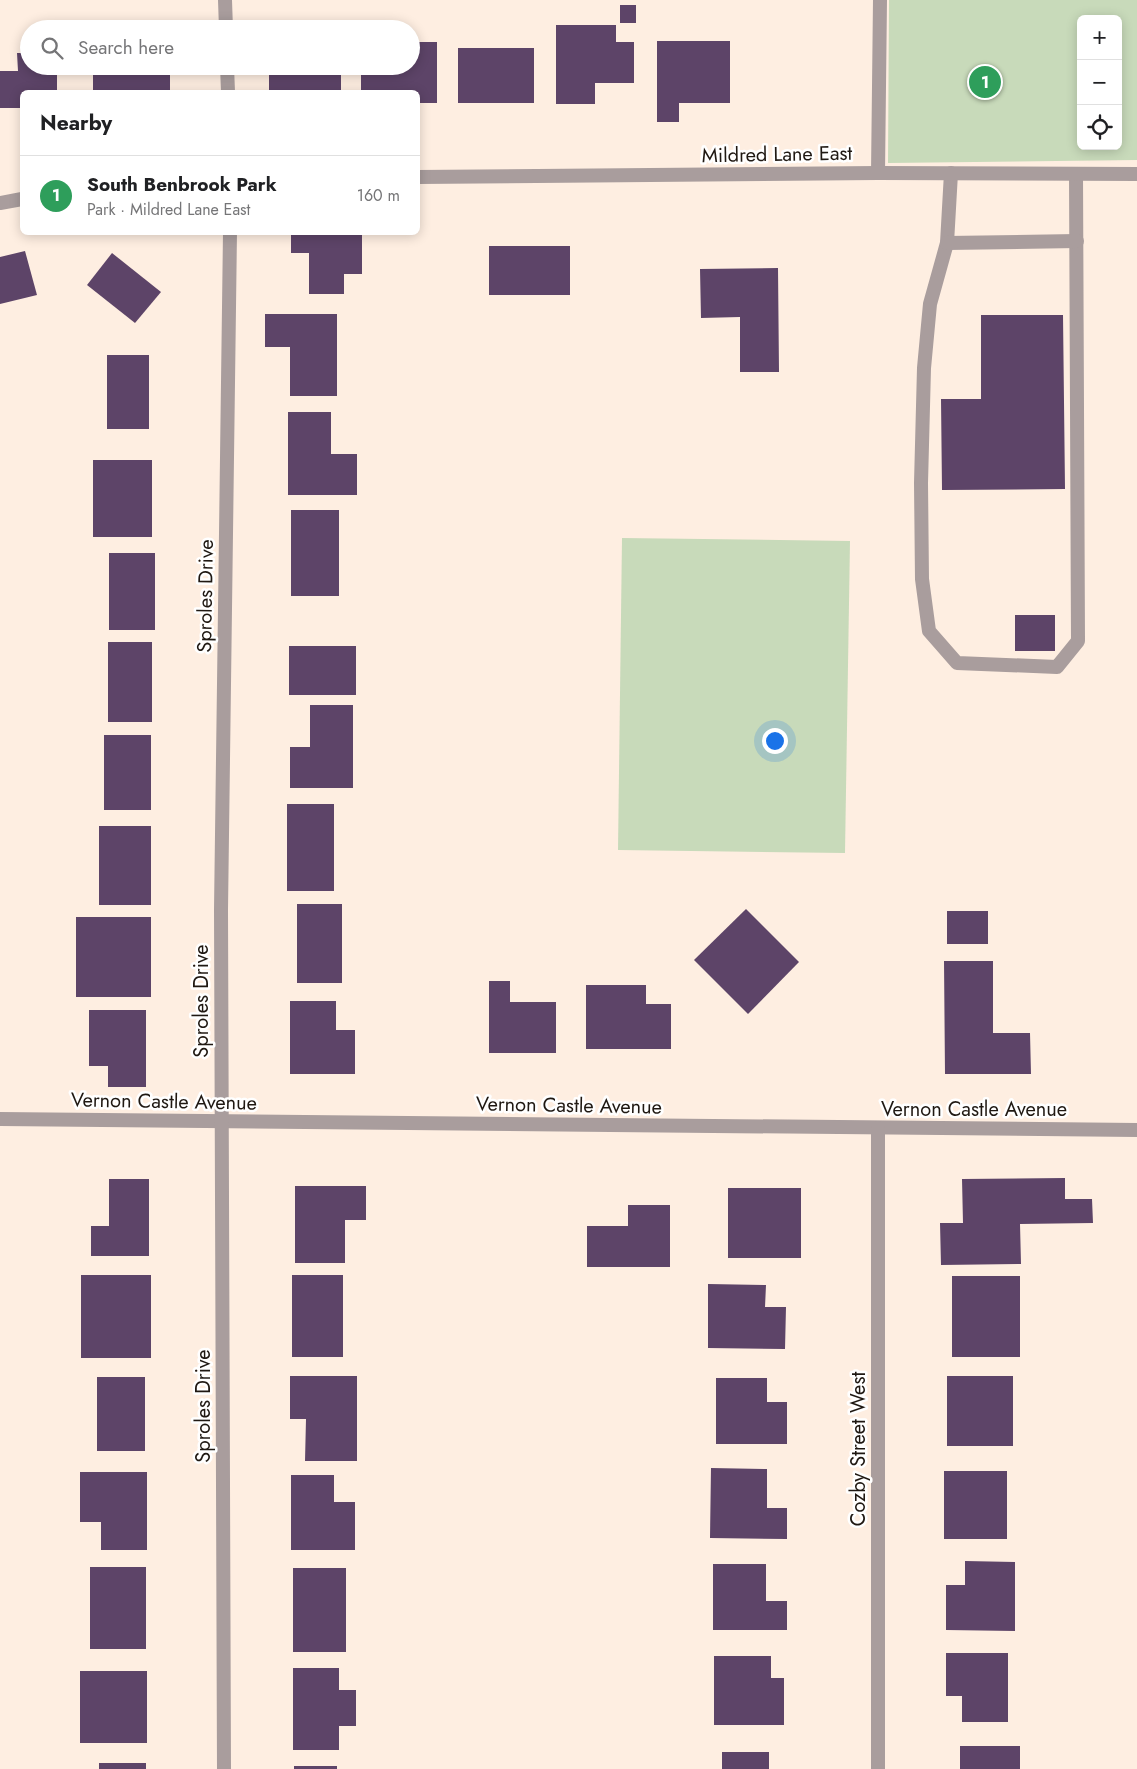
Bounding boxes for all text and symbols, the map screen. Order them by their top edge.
map controls [1077,15,1122,150]
button: + [1077,15,1122,60]
search box [20,20,420,75]
icon: search [38,34,66,62]
text: Search here [78,34,174,61]
button: − [1077,60,1122,105]
pin: 1 [969,63,1001,101]
button: locate [1077,105,1122,150]
text: Nearby [40,108,112,138]
street label: Mildred Lane East [701,139,853,170]
text: South Benbrook Park [87,171,277,198]
text: 1 [52,184,60,207]
text: 160 m [357,184,400,207]
text: Park · Mildred Lane East [87,198,250,221]
street label: Sproles Drive [190,539,221,653]
your location [762,728,788,754]
street label: Sproles Drive [187,944,216,1058]
street label: Vernon Castle Avenue [71,1085,257,1118]
street label: Vernon Castle Avenue [476,1089,662,1122]
street label: Vernon Castle Avenue [881,1095,1067,1124]
street label: Sproles Drive [189,1349,218,1463]
street label: Cozby Street West [844,1372,873,1526]

